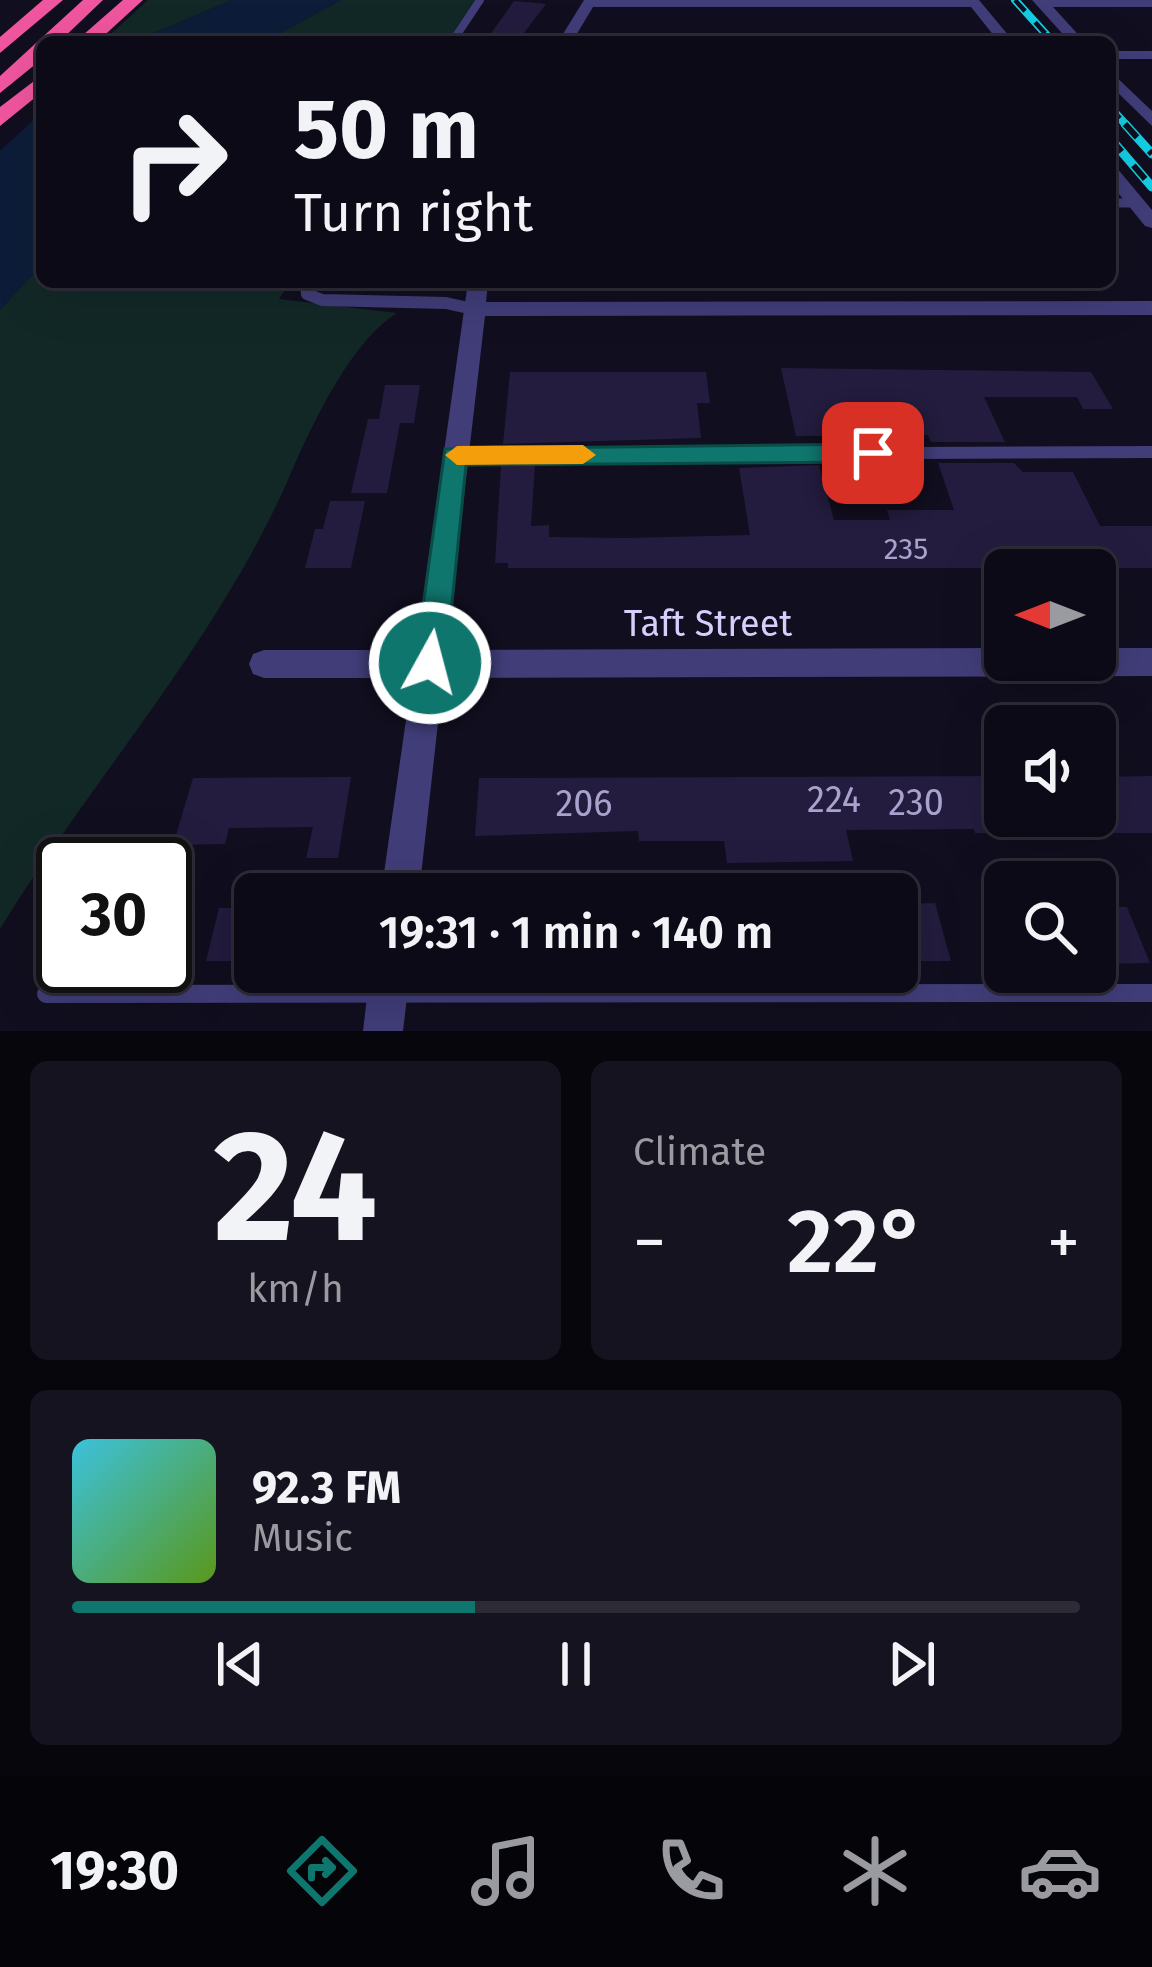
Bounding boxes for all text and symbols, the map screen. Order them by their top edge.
text: 50 m [294,79,479,180]
icon: right [96,84,252,240]
text: Turn right [294,181,533,245]
pin [822,402,924,504]
icon: arrive [840,420,906,486]
house number: 235 [884,531,928,567]
north arrow [984,549,1116,681]
map controls [984,549,1116,993]
position arrow [367,600,493,726]
street label: Taft Street [624,602,792,646]
button: sound [984,705,1116,837]
house number: 224 [807,778,861,822]
house number: 230 [888,781,944,825]
house number: 206 [555,782,613,826]
speed limit sign: 30 [36,837,192,993]
button: search [984,861,1116,993]
text: 19:31 · 1 min · 140 m [379,906,773,960]
text: 24 [213,1094,378,1281]
text: Climate [633,1129,766,1175]
text: 22° [787,1188,926,1296]
text: − [633,1203,666,1282]
text: + [1047,1203,1080,1282]
text: km/h [247,1266,344,1312]
text: 92.3 FM [252,1461,401,1515]
text: Music [252,1515,353,1561]
icon: previous [207,1631,273,1697]
icon: pause [543,1631,609,1697]
icon: next [879,1631,945,1697]
icon: directions [280,1829,364,1913]
icon: music [464,1829,548,1913]
icon: phone [649,1829,733,1913]
icon: climate [833,1829,917,1913]
icon: car [1018,1829,1102,1913]
text: 19:30 [50,1839,179,1903]

